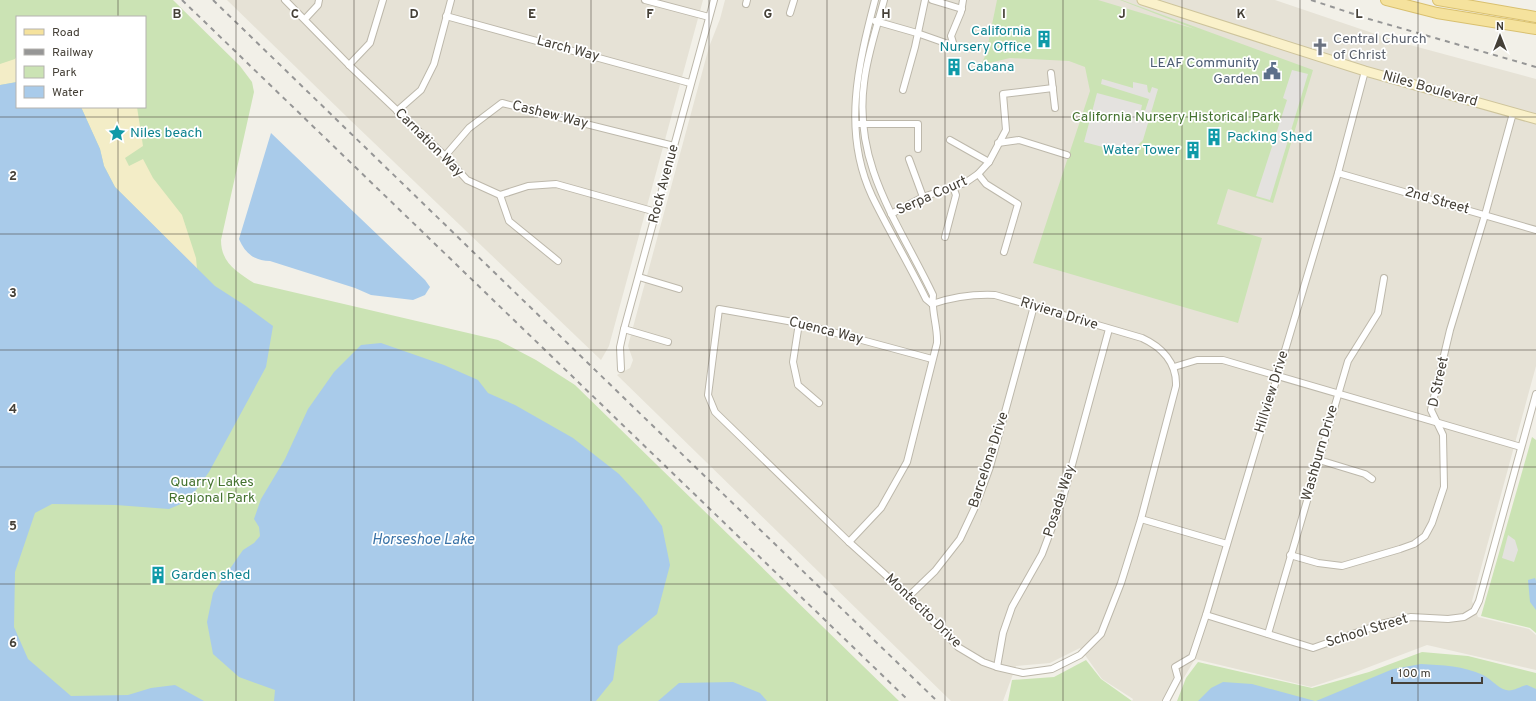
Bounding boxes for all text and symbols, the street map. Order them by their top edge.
text: B [173,7,182,23]
text: C [291,7,299,23]
text: D [409,7,419,23]
text: E [528,7,536,23]
text: F [646,7,654,23]
text: G [764,7,773,23]
text: H [881,7,891,23]
text: I [1002,7,1006,23]
text: J [1118,7,1126,23]
text: K [1236,7,1246,23]
text: L [1355,7,1363,23]
legend [16,16,146,108]
north arrow [1480,16,1520,56]
text: N [1496,20,1504,34]
place label: California Nursery Office [940,23,1031,56]
text: Road [52,25,80,41]
building icon: California Nursery Office [1034,29,1054,49]
place label: Central Church of Christ [1333,31,1427,64]
street label: Larch Way [535,32,601,66]
church icon: Central Church of Christ [1310,37,1330,57]
text: Railway [52,45,93,61]
place label: LEAF Community Garden [1150,55,1259,88]
building icon: Cabana [944,57,964,77]
place label: Cabana [967,59,1014,76]
public building icon: LEAF Community Garden [1262,61,1282,81]
text: Park [52,65,77,81]
street label: Niles Boulevard [1381,67,1479,111]
text: Water [52,85,84,101]
street label: Cashew Way [510,97,590,133]
street label: Carnation Way [391,105,467,181]
park label: California Nursery Historical Park [1072,109,1280,126]
place icon: Niles beach [107,123,127,143]
place label: Niles beach [130,125,202,142]
building icon: Packing Shed [1204,127,1224,147]
place label: Packing Shed [1227,129,1313,146]
building icon: Water Tower [1183,140,1203,160]
place label: Water Tower [1103,142,1181,159]
street label: Rock Avenue [645,143,683,225]
text: 2 [9,169,17,185]
street label: Serpa Court [894,173,970,219]
street label: 2nd Street [1403,184,1471,218]
text: 3 [9,286,17,302]
street label: Riviera Drive [1018,294,1100,334]
street label: Cuenca Way [787,314,865,348]
street label: Hillview Drive [1251,349,1293,435]
street label: D Street [1425,355,1453,409]
text: 4 [9,402,17,418]
street label: Washburn Drive [1298,403,1342,503]
street label: Barcelona Drive [965,410,1013,510]
street label: Posada Way [1040,463,1080,539]
park label: Quarry Lakes Regional Park [168,474,256,507]
text: 5 [9,519,17,535]
water label: Horseshoe Lake [372,531,474,550]
building icon: Garden shed [148,565,168,585]
place label: Garden shed [171,567,250,584]
street label: Montecito Drive [881,570,965,652]
street label: School Street [1324,611,1410,651]
text: 6 [9,636,17,652]
scale bar [1392,659,1482,685]
text: 100 m [1398,666,1431,682]

